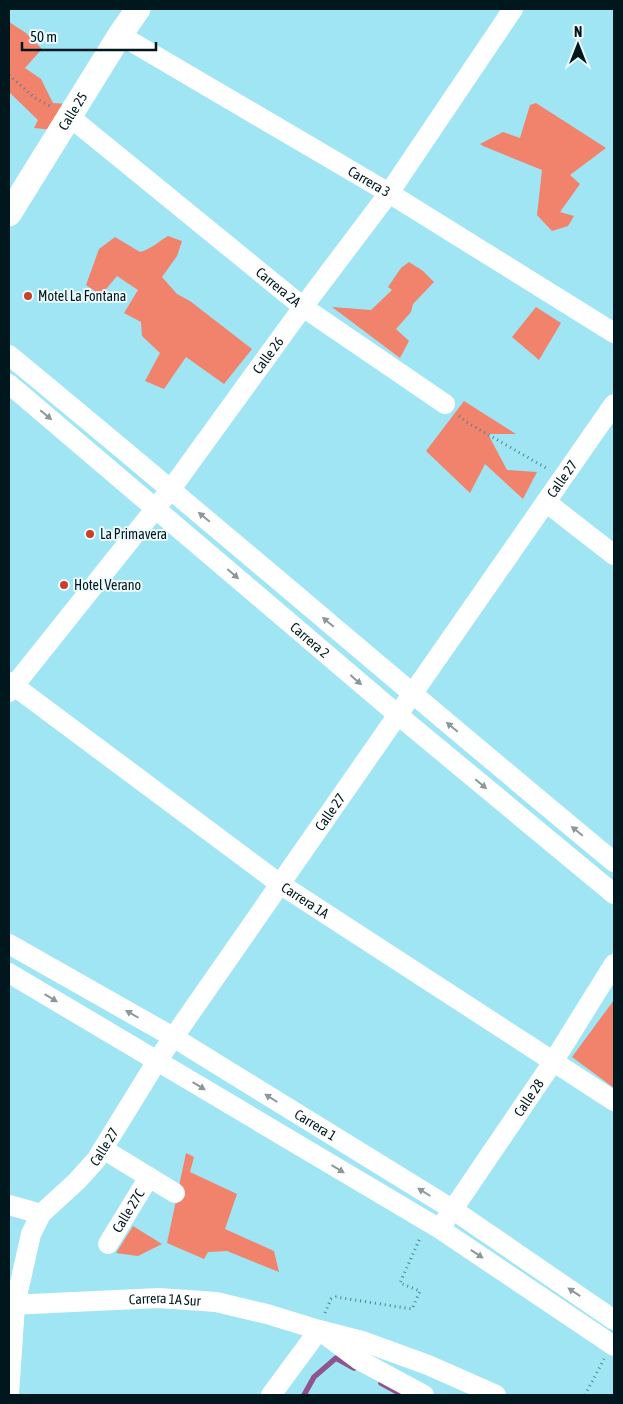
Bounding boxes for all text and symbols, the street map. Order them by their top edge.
scale bar [22,20,156,52]
north arrow [553,20,603,70]
text: N [574,24,582,40]
text: 50 m [30,28,57,45]
street label: Calle 25 [55,89,91,133]
street label: Carrera 3 [345,163,393,200]
street label: Carrera 2A [253,264,304,310]
place label: Motel La Fontana [38,288,126,304]
marker: Motel La Fontana [22,290,34,302]
street label: Calle 26 [249,333,287,377]
one-way arrow [39,410,52,421]
street label: Calle 27 [544,457,580,500]
one-way arrow [197,511,210,522]
place label: La Primavera [100,526,167,542]
marker: La Primavera [84,528,96,540]
one-way arrow [226,568,238,580]
place label: Hotel Verano [74,577,141,593]
marker: Hotel Verano [58,579,70,591]
one-way arrow [322,616,334,628]
street label: Carrera 2 [287,619,333,661]
one-way arrow [350,674,362,686]
one-way arrow [446,721,458,733]
one-way arrow [474,779,487,790]
street label: Calle 27 [312,790,349,834]
one-way arrow [570,825,583,836]
street label: Carrera 1A [278,879,332,922]
one-way arrow [44,993,57,1002]
one-way arrow [125,1010,139,1018]
street label: Calle 28 [510,1076,547,1119]
one-way arrow [192,1082,205,1091]
one-way arrow [265,1093,278,1102]
street label: Carrera 1 [292,1106,339,1144]
street label: Calle 27 [87,1125,122,1169]
one-way arrow [331,1165,346,1173]
street label: Calle 27C [109,1186,148,1235]
one-way arrow [418,1188,431,1197]
one-way arrow [470,1249,484,1259]
one-way arrow [567,1288,581,1297]
street label: Carrera 1A Sur [129,1290,202,1309]

